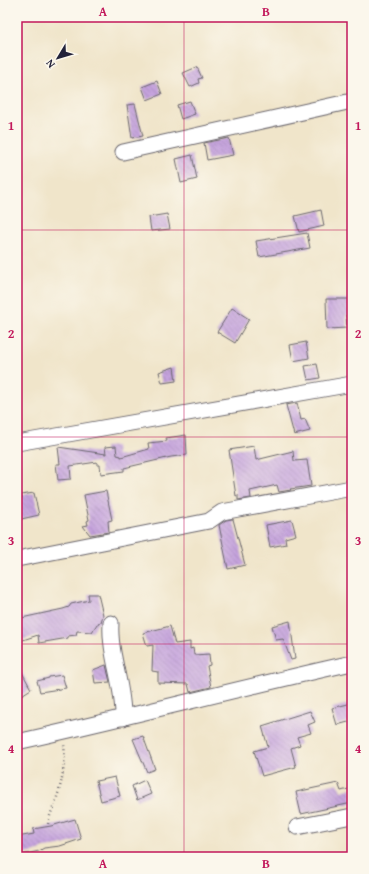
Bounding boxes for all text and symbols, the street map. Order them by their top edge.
text: A [99,2,108,21]
text: B [262,2,270,21]
north arrow [38,38,78,78]
text: N [41,56,59,72]
text: 1 [8,116,14,135]
text: 1 [355,116,361,135]
text: 2 [8,324,15,343]
text: 2 [355,324,362,343]
text: 3 [8,531,14,550]
text: 3 [355,531,361,550]
text: 4 [8,739,15,758]
text: 4 [355,739,362,758]
text: A [99,854,108,873]
text: B [262,854,270,873]

